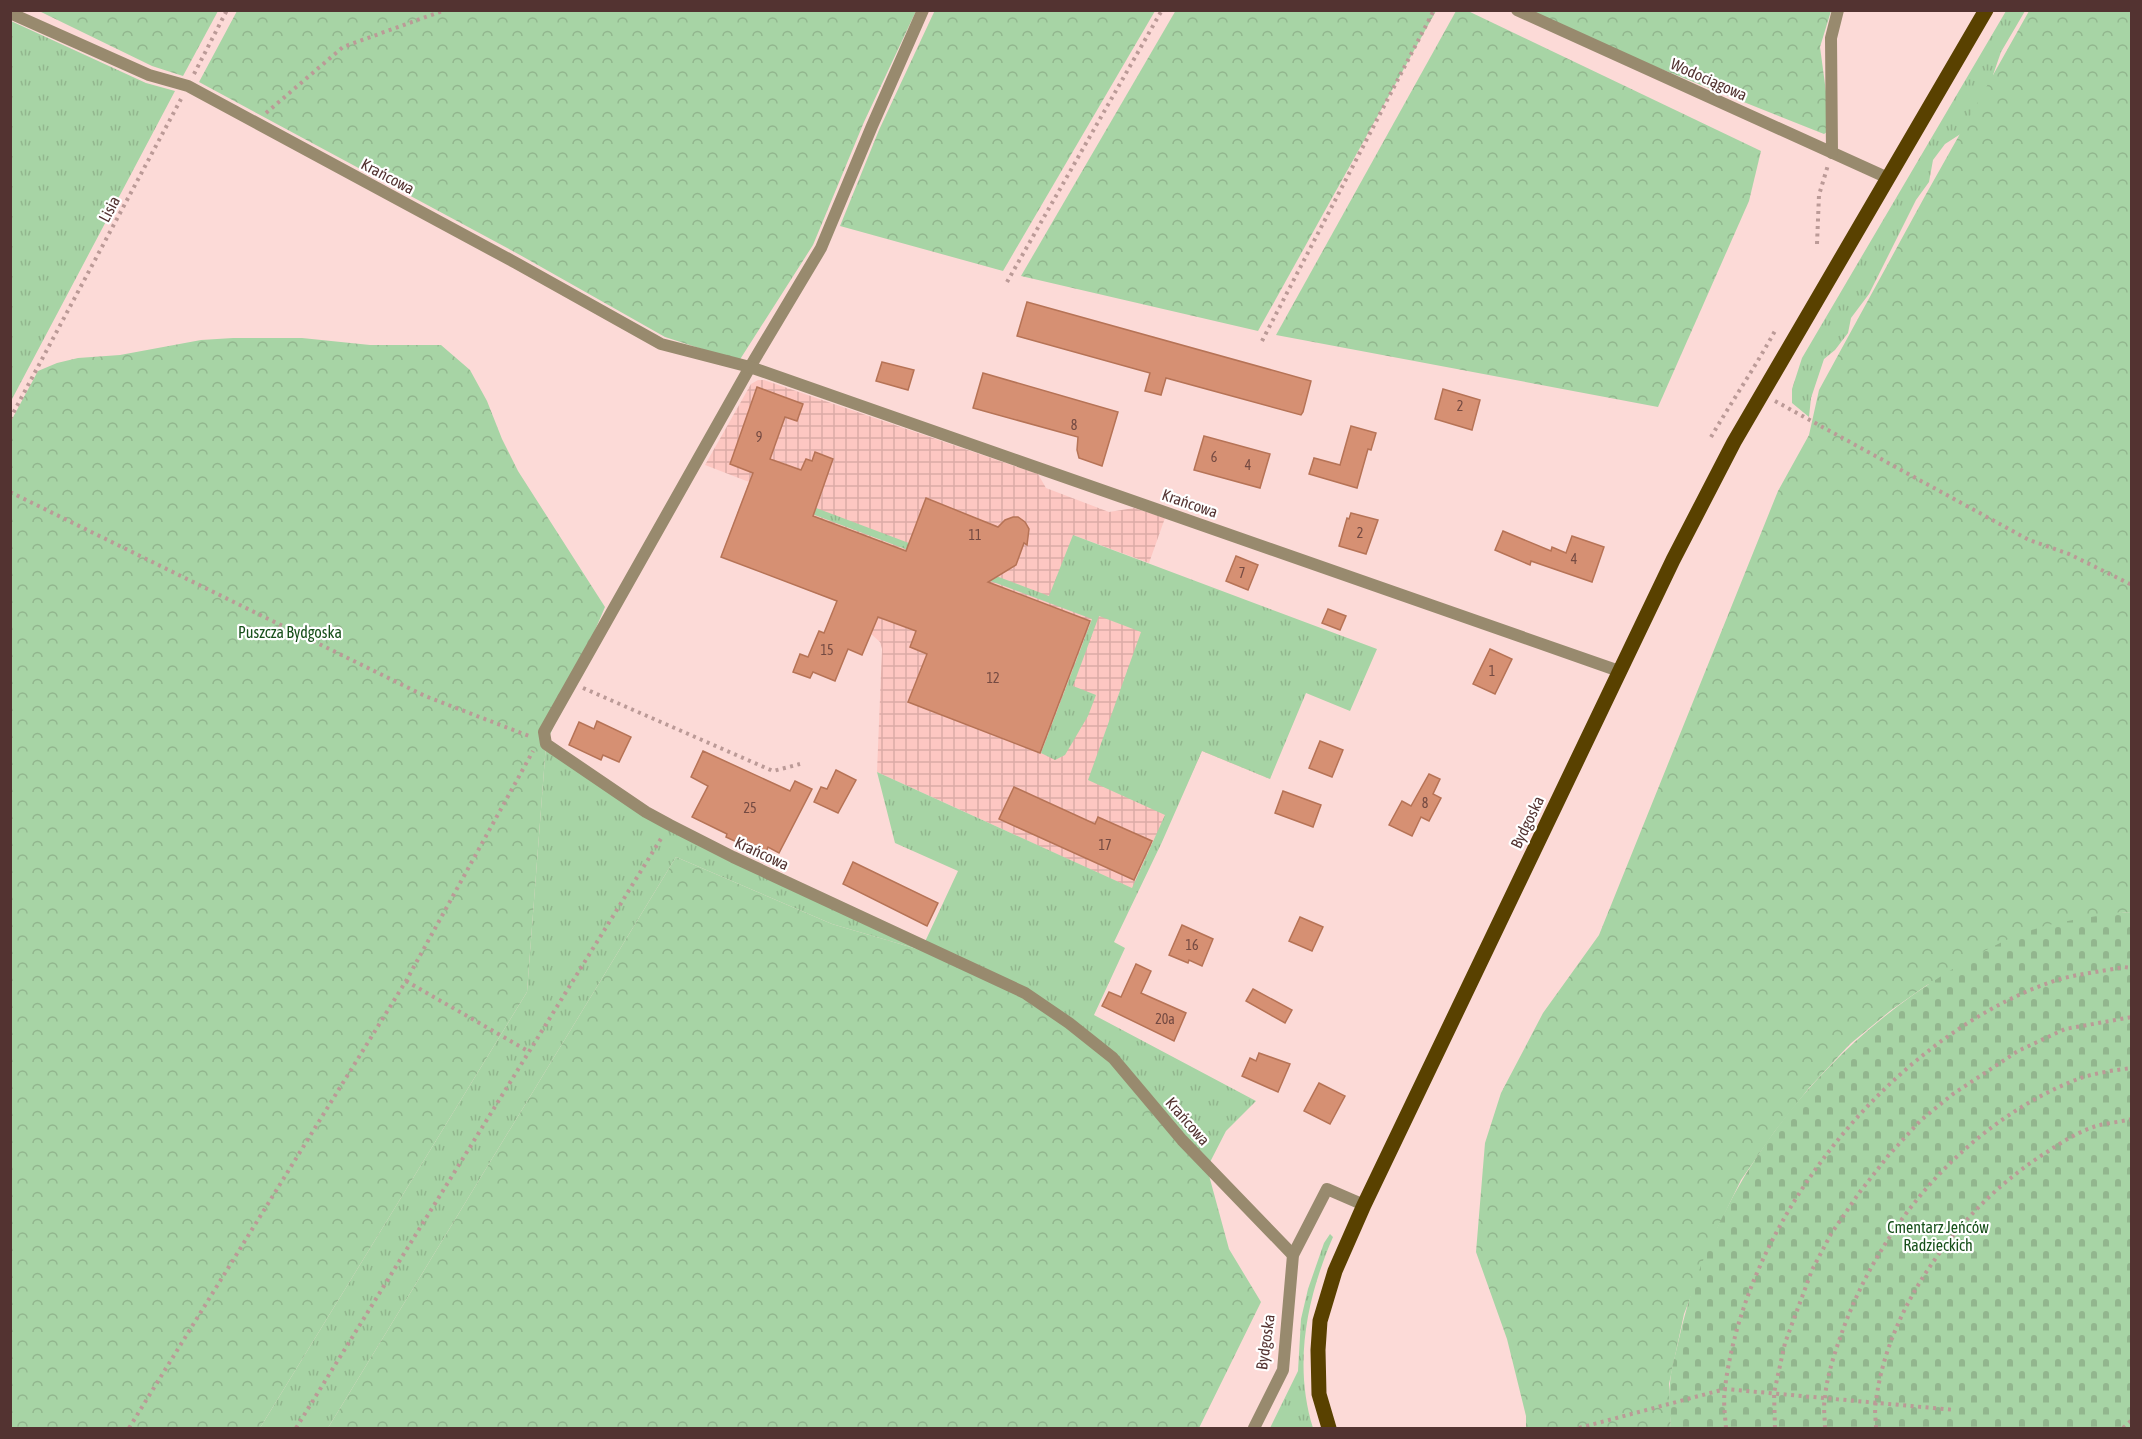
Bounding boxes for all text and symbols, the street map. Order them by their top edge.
street label: Wodociągowa [1668,54,1750,105]
street label: Krańcowa [358,155,418,197]
street label: Lisia [95,193,123,225]
house number: 2 [1457,398,1463,414]
house number: 8 [1071,417,1078,433]
house number: 9 [756,429,762,445]
house number: 6 [1211,449,1218,465]
house number: 4 [1245,457,1252,473]
street label: Krańcowa [1160,485,1220,521]
house number: 2 [1357,525,1363,541]
house number: 11 [968,527,982,543]
house number: 4 [1571,551,1578,567]
house number: 7 [1239,565,1245,581]
park label: Puszcza Bydgoska [238,623,342,642]
house number: 15 [820,642,834,658]
house number: 1 [1489,663,1495,679]
house number: 12 [986,670,1000,686]
street label: Bydgoska [1507,793,1548,851]
house number: 8 [1422,795,1429,811]
house number: 25 [743,800,757,816]
street label: Krańcowa [732,833,792,873]
house number: 17 [1098,837,1112,853]
house number: 16 [1185,937,1199,953]
house number: 20a [1155,1011,1175,1027]
street label: Krańcowa [1162,1093,1214,1149]
park label: Cmentarz Jeńców Radzieckich [1887,1218,1989,1254]
street label: Bydgoska [1252,1313,1279,1371]

